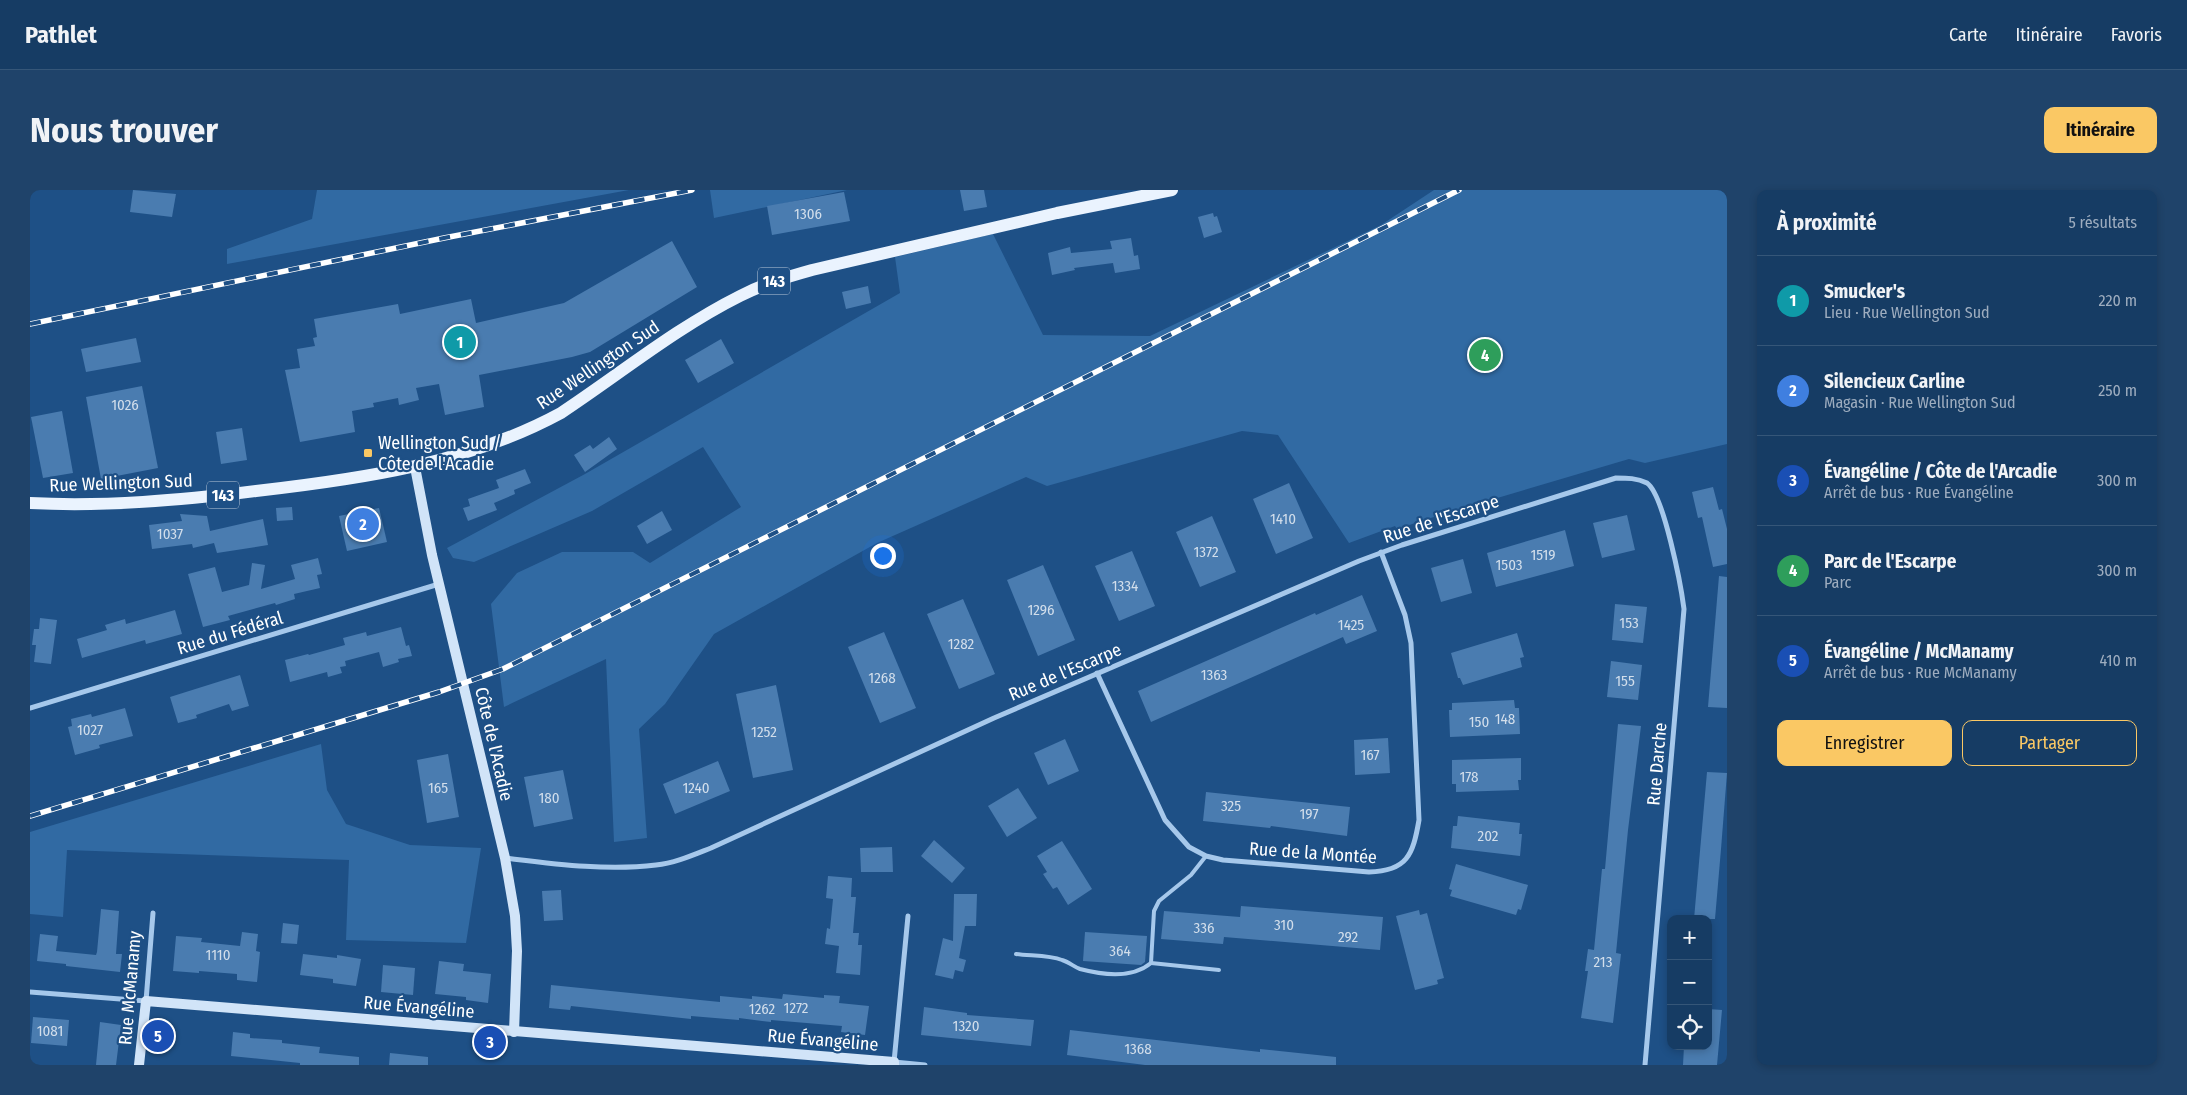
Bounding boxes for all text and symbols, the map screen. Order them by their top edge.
text: Pathlet [25,21,97,49]
text: Carte [1949,24,1987,46]
text: Itinéraire [2015,24,2083,46]
text: Favoris [2111,24,2162,46]
button: Itinéraire [2044,107,2157,153]
text: Nous trouver [30,109,218,151]
house number: 1306 [794,205,822,223]
text: À proximité [1777,210,1877,236]
text: 5 résultats [2068,213,2137,232]
road number: 143 [758,268,790,294]
text: Smucker's [1824,280,1905,303]
text: 1 [1790,291,1796,310]
text: 220 m [2098,291,2137,310]
text: Lieu · Rue Wellington Sud [1824,303,1990,322]
street label: Rue Wellington Sud [532,316,664,414]
pin: 1 [444,323,476,361]
pin: 4 [1469,336,1501,374]
text: Silencieux Carline [1824,370,1965,393]
text: 2 [1789,381,1797,400]
text: 250 m [2098,381,2137,400]
text: Magasin · Rue Wellington Sud [1824,393,2016,412]
house number: 1026 [111,396,139,414]
place label: Wellington Sud / Côte de l'Acadie [378,432,502,475]
marker: Wellington Sud / Côte de l'Acadie [362,447,374,459]
text: Évangéline / Côte de l'Arcadie [1824,460,2057,483]
street label: Rue Wellington Sud [49,470,193,496]
text: 3 [1789,471,1797,490]
text: 300 m [2097,471,2137,490]
road number: 143 [207,482,239,508]
text: Arrêt de bus · Rue Évangéline [1824,483,2014,502]
street label: Rue de l'Escarpe [1380,490,1502,548]
pin: 2 [347,505,379,543]
house number: 1410 [1270,510,1296,528]
house number: 1037 [157,525,183,543]
your location [870,543,896,569]
house number: 1372 [1193,543,1219,561]
house number: 1519 [1530,546,1556,564]
text: Parc de l'Escarpe [1824,550,1956,573]
house number: 1503 [1495,556,1523,574]
text: 4 [1789,561,1797,580]
text: 300 m [2097,561,2137,580]
text: Parc [1824,573,1851,592]
house number: 1334 [1112,577,1138,595]
house number: 1296 [1027,601,1055,619]
street label: Rue du Fédéral [174,606,286,660]
house number: 153 [1619,614,1639,632]
house number: 1425 [1338,616,1364,634]
house number: 1282 [948,635,975,653]
street label: Rue de l'Escarpe [1005,638,1125,706]
text: Évangéline / McManamy [1824,640,2014,663]
text: 5 [1789,651,1797,670]
text: 410 m [2099,651,2137,670]
text: Arrêt de bus · Rue McManamy [1824,663,2017,682]
house number: 1363 [1201,666,1228,684]
house number: 1268 [868,669,896,687]
house number: 155 [1615,672,1635,690]
street label: Côte de l'Acadie [470,685,518,803]
house number: 148 [1495,710,1515,728]
house number: 150 [1469,713,1489,731]
button: Enregistrer [1777,720,1952,766]
button: Partager [1962,720,2137,766]
house number: 1027 [77,721,103,739]
street label: Rue Darche [1642,721,1672,806]
house number: 1252 [751,723,777,741]
house number: 167 [1360,746,1380,764]
house number: 178 [1459,768,1479,786]
house number: 165 [428,779,448,797]
house number: 1240 [682,779,710,797]
house number: 180 [538,789,560,807]
house number: 325 [1221,797,1241,815]
house number: 197 [1299,805,1319,823]
house number: 202 [1478,827,1499,845]
street label: Rue de la Montée [1248,838,1378,868]
map controls [1667,915,1712,1050]
button: + [1667,915,1712,960]
house number: 310 [1274,916,1294,934]
house number: 336 [1194,919,1214,937]
house number: 292 [1338,928,1358,946]
street label: Rue McManamy [114,930,146,1046]
house number: 364 [1109,942,1131,960]
house number: 1110 [206,946,230,964]
house number: 213 [1594,953,1613,971]
button: − [1667,960,1712,1005]
street label: Rue Évangéline [363,990,476,1023]
house number: 1272 [784,999,809,1017]
house number: 1262 [749,1000,776,1018]
button: locate [1667,1005,1712,1050]
pin: 5 [142,1017,174,1055]
house number: 1320 [953,1017,979,1035]
house number: 1081 [37,1022,63,1040]
pin: 3 [474,1023,506,1061]
street label: Rue Évangéline [767,1023,880,1056]
house number: 1368 [1124,1040,1152,1058]

